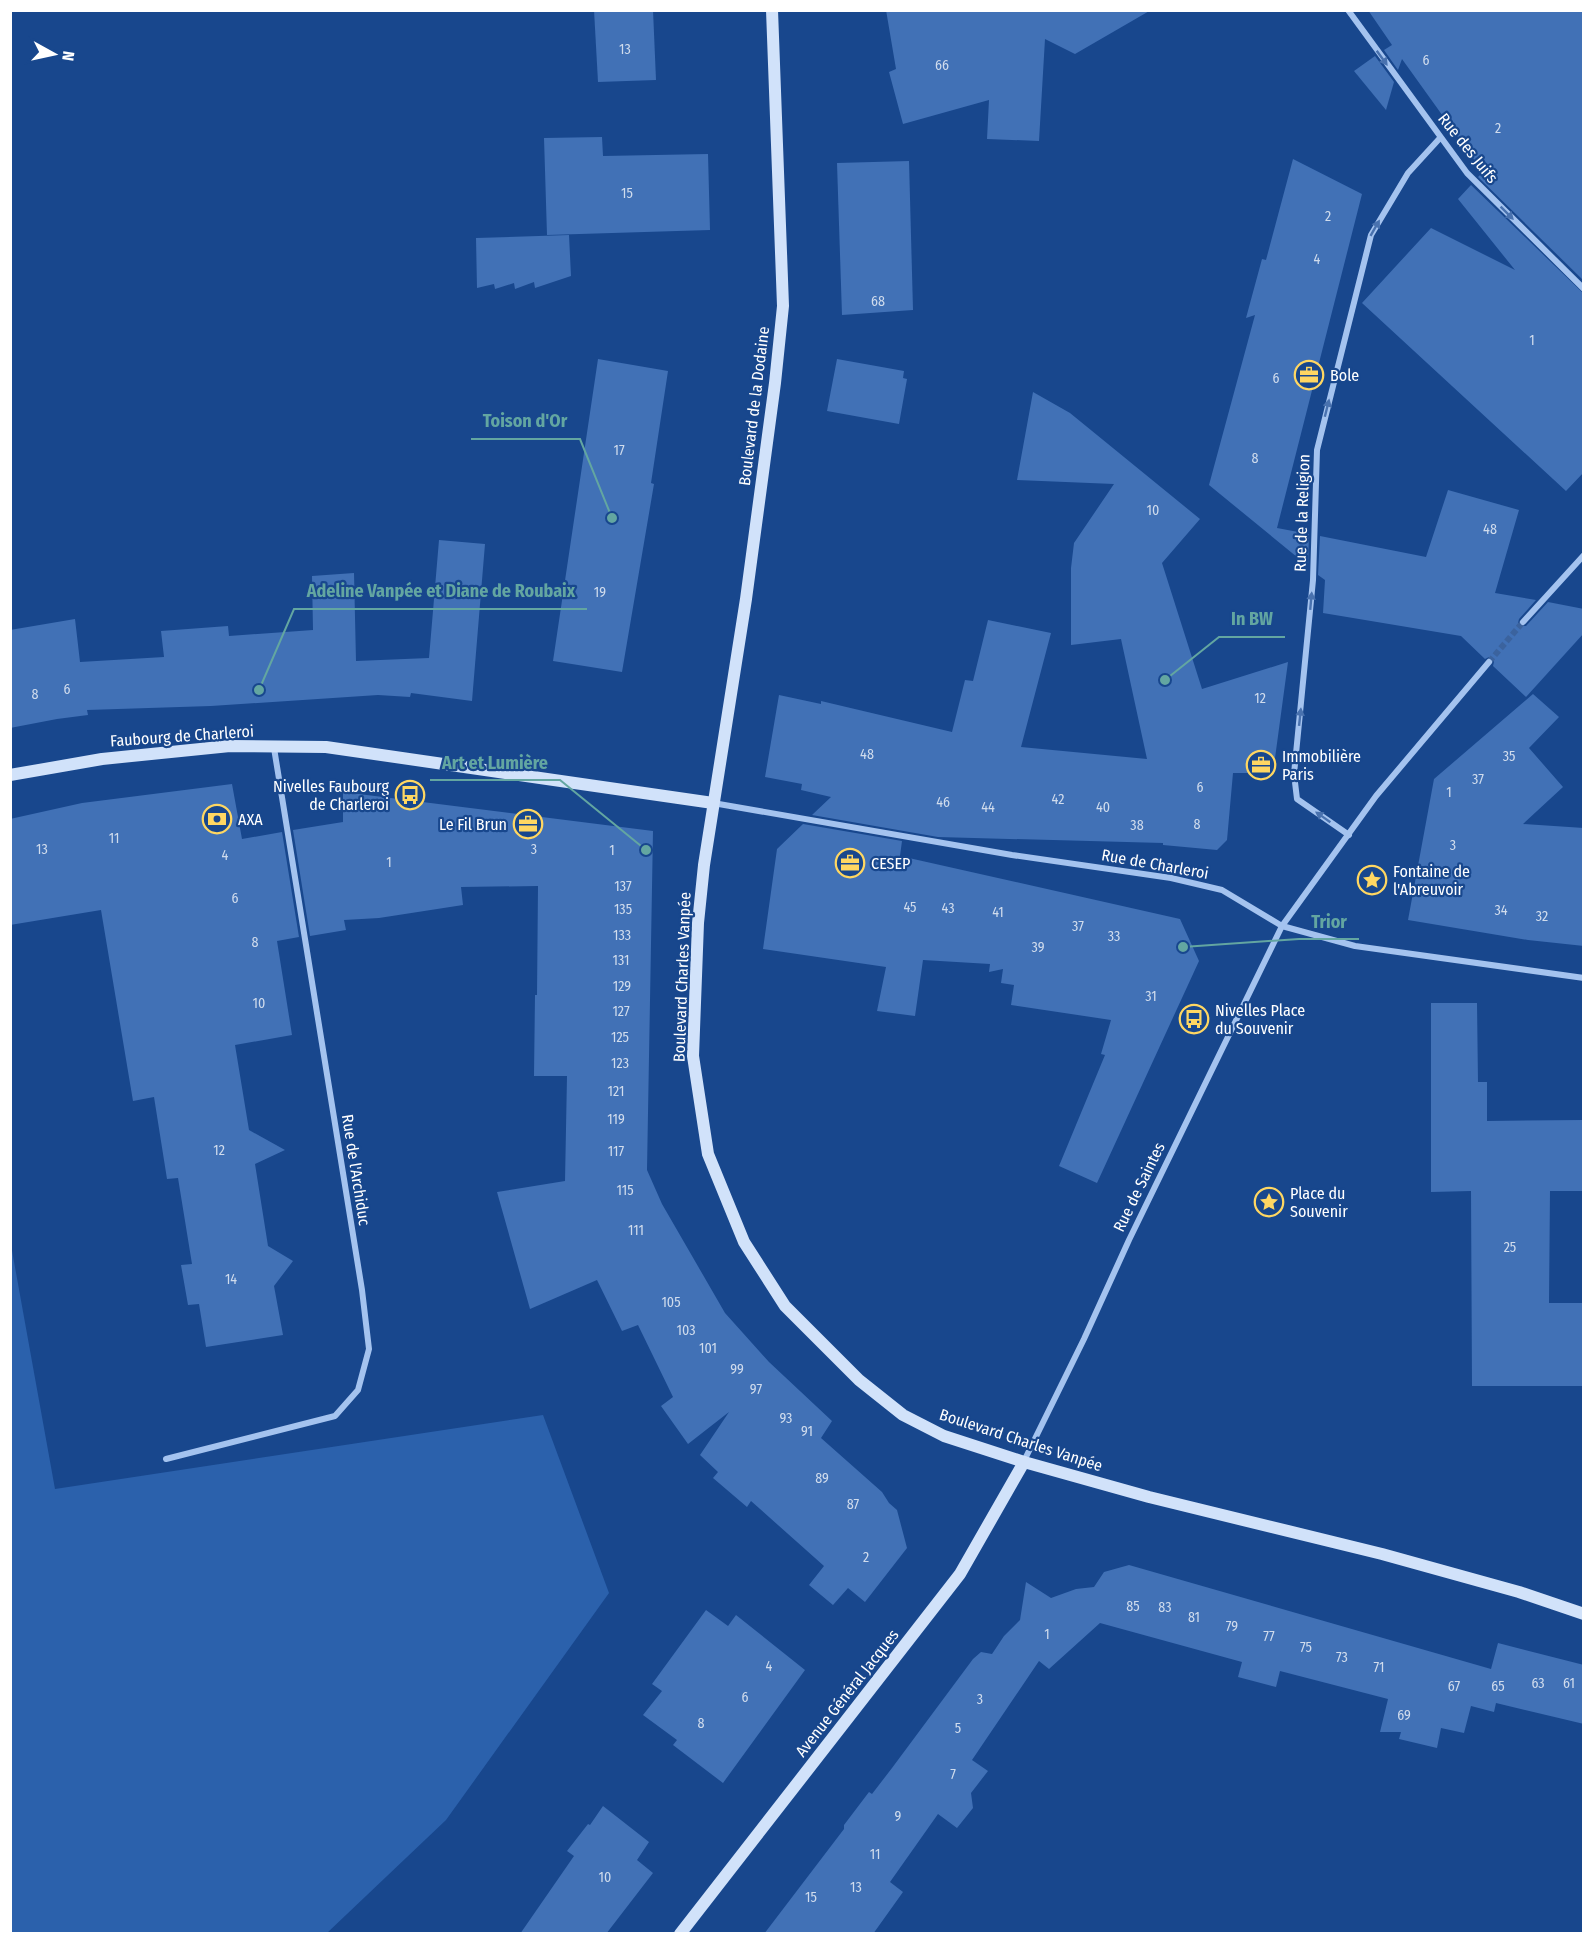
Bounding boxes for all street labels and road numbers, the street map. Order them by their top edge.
street label: Rue des Juifs [1434,109,1502,187]
street label: Boulevard de la Dodaine [735,325,773,487]
street label: Rue de la Religion [1290,454,1314,572]
street label: Faubourg de Charleroi [110,722,254,750]
street label: Rue de Charleroi [1100,845,1210,883]
street label: Boulevard Charles Vanpée [670,891,694,1062]
street label: Rue de l'Archiduc [338,1113,374,1227]
street label: Rue de Saintes [1109,1139,1169,1235]
street label: Boulevard Charles Vanpée [937,1405,1105,1475]
street label: Avenue Général Jacques [791,1625,903,1760]

